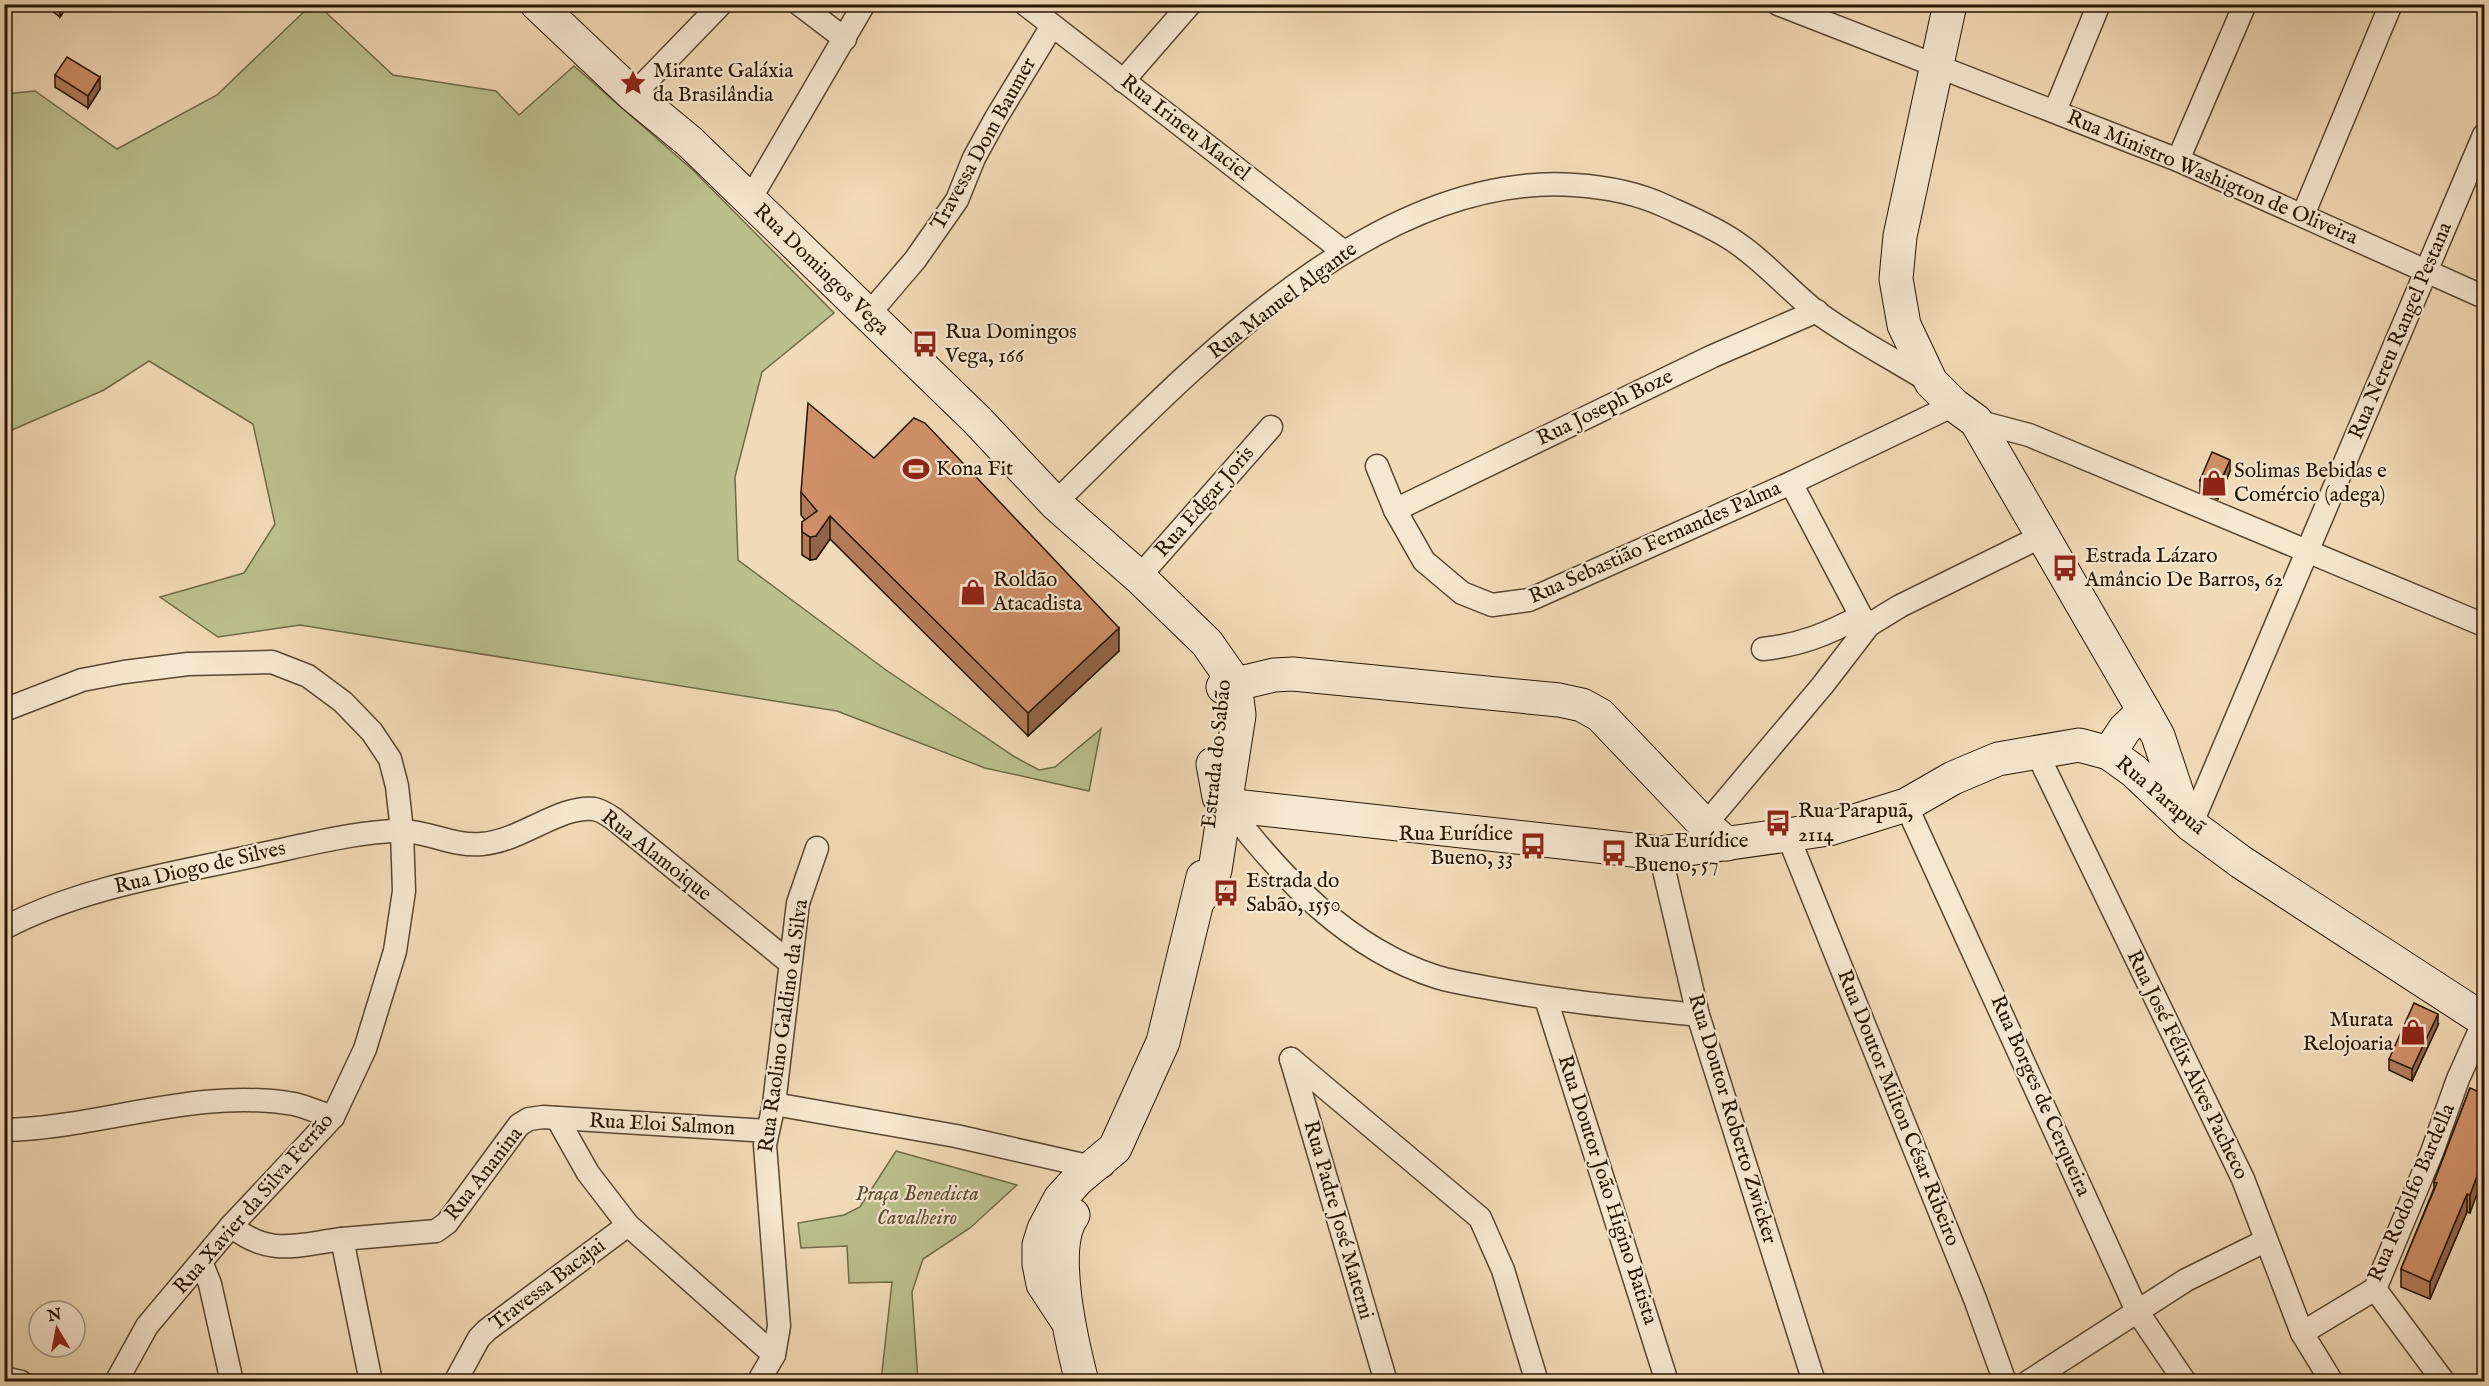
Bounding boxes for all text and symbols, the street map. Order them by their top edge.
street label: Travessa Dom Baumer [925,52,1043,235]
place label: Mirante Galáxia da Brasilândia [653,58,794,109]
place icon: Mirante Galáxia da Brasilândia [618,68,648,98]
street label: Rua Irineu Maciel [1114,69,1256,187]
street label: Rua Ministro Washigton de Oliveira [2062,104,2363,252]
street label: Rua Domingos Vega [747,198,895,343]
street label: Rua Nereu Rangel Pestana [2343,217,2459,444]
street label: Rua Manuel Algante [1203,236,1363,366]
place label: Rua Domingos Vega, 166 [944,319,1077,370]
bus stop icon: Rua Domingos Vega, 166 [910,329,940,359]
street label: Rua Joseph Boze [1532,363,1678,453]
street label: Rua Edgar Joris [1149,441,1261,563]
sports icon: Kona Fit [901,454,931,484]
place label: Kona Fit [936,456,1013,483]
place label: Solimas Bebidas e Comércio (adega) [2234,458,2387,509]
shop icon: Solimas Bebidas e Comércio (adega) [2199,468,2229,498]
street label: Rua Sebastião Fernandes Palma [1525,475,1786,611]
place label: Estrada Lázaro Amâncio De Barros, 62 [2084,543,2283,594]
bus stop icon: Estrada Lázaro Amâncio De Barros, 62 [2050,553,2080,583]
place label: Roldão Atacadista [992,567,1083,618]
shop icon: Roldão Atacadista [958,577,988,607]
street label: Estrada do Sabão [1196,678,1238,830]
street label: Rua Parapuã [2109,750,2211,842]
place label: Rua Parapuã, 2114 [1798,798,1913,849]
street label: Rua Alamoique [595,804,717,908]
bus stop icon: Rua Parapuã, 2114 [1763,808,1793,838]
place label: Rua Eurídice Bueno, 33 [1399,821,1513,872]
place label: Rua Eurídice Bueno, 57 [1634,828,1749,879]
bus stop icon: Rua Eurídice Bueno, 33 [1518,831,1548,861]
street label: Rua Diogo de Silves [112,835,288,901]
bus stop icon: Rua Eurídice Bueno, 57 [1599,838,1629,868]
place label: Estrada do Sabão, 1550 [1246,868,1341,919]
bus stop icon: Estrada do Sabão, 1550 [1211,878,1241,908]
street label: Rua Raolino Galdino da Silva [753,897,815,1154]
street label: Rua José Félix Alves Pacheco [2120,946,2254,1184]
street label: Rua Doutor Milton César Ribeiro [1830,966,1966,1250]
street label: Rua Doutor Roberto Zwicker [1681,991,1783,1248]
street label: Rua Borges de Cerqueira [1983,991,2097,1202]
place label: Murata Relojoaria [2303,1007,2394,1058]
shop icon: Murata Relojoaria [2398,1017,2428,1047]
street label: Rua Doutor João Higino Batista [1551,1052,1664,1329]
street label: Rua Rodolfo Bardella [2362,1099,2462,1286]
street label: Rua Xavier da Silva Ferrão [168,1108,340,1300]
street label: Rua Eloi Salmon [588,1108,736,1142]
street label: Rua Padre José Materni [1297,1117,1379,1323]
street label: Rua Ananina [439,1121,530,1226]
park label: Praça Benedicta Cavalheiro [855,1181,979,1232]
street label: Travessa Bacajai [485,1233,611,1337]
north arrow [27,1299,87,1359]
text: N [45,1305,63,1327]

